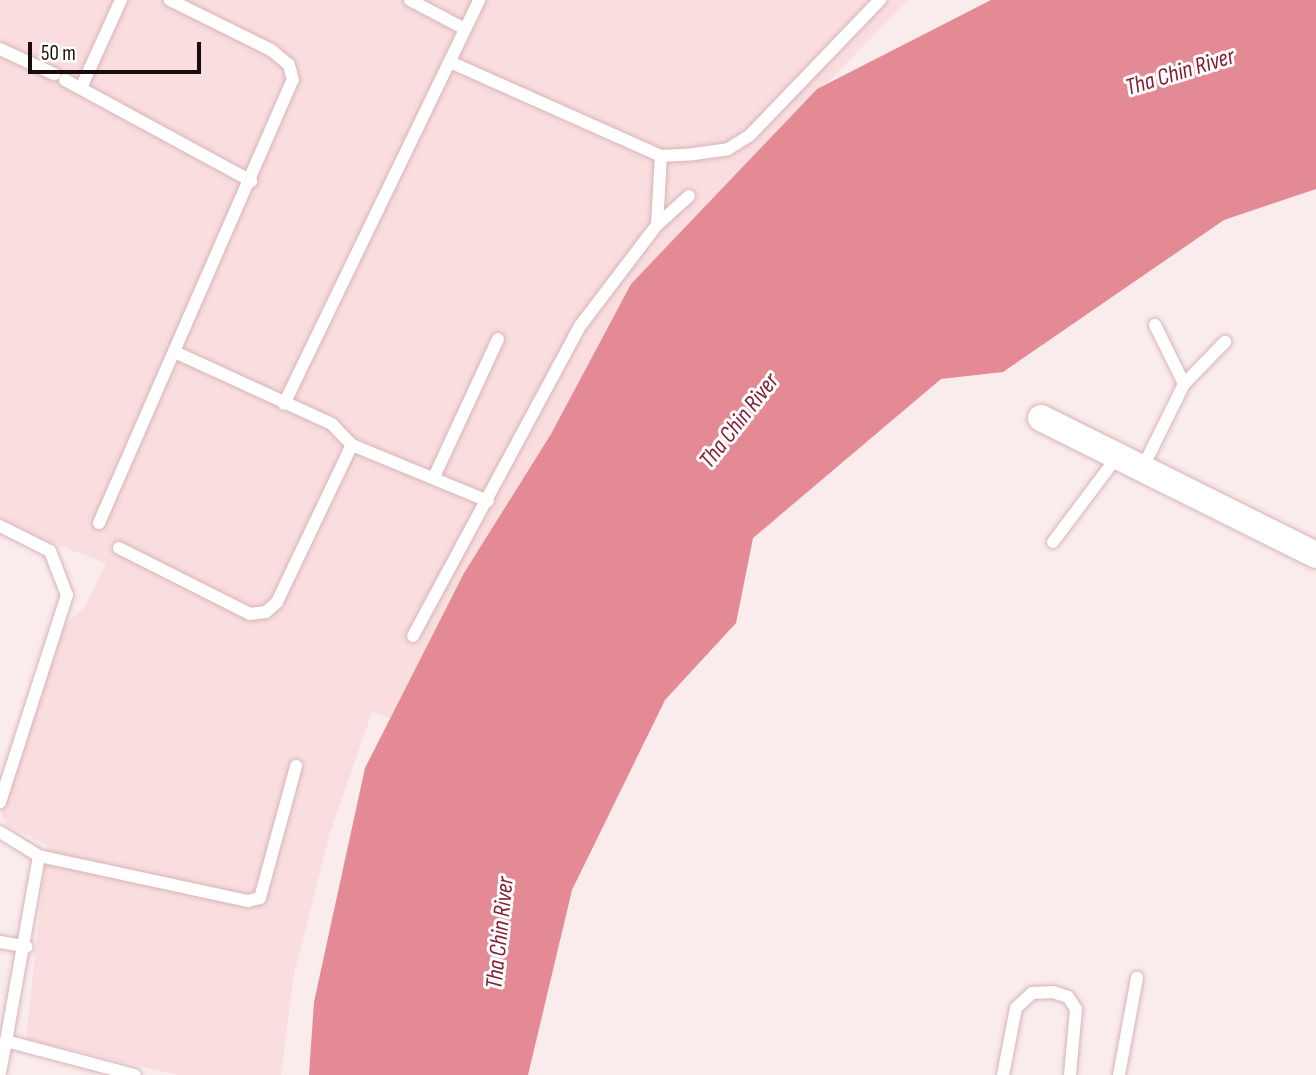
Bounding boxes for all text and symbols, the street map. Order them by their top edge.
scale bar [32,28,205,72]
text: 50 m [41,41,76,66]
water label: Tha Chin River [1122,42,1238,102]
water label: Tha Chin River [693,368,785,474]
water label: Tha Chin River [480,875,520,991]

